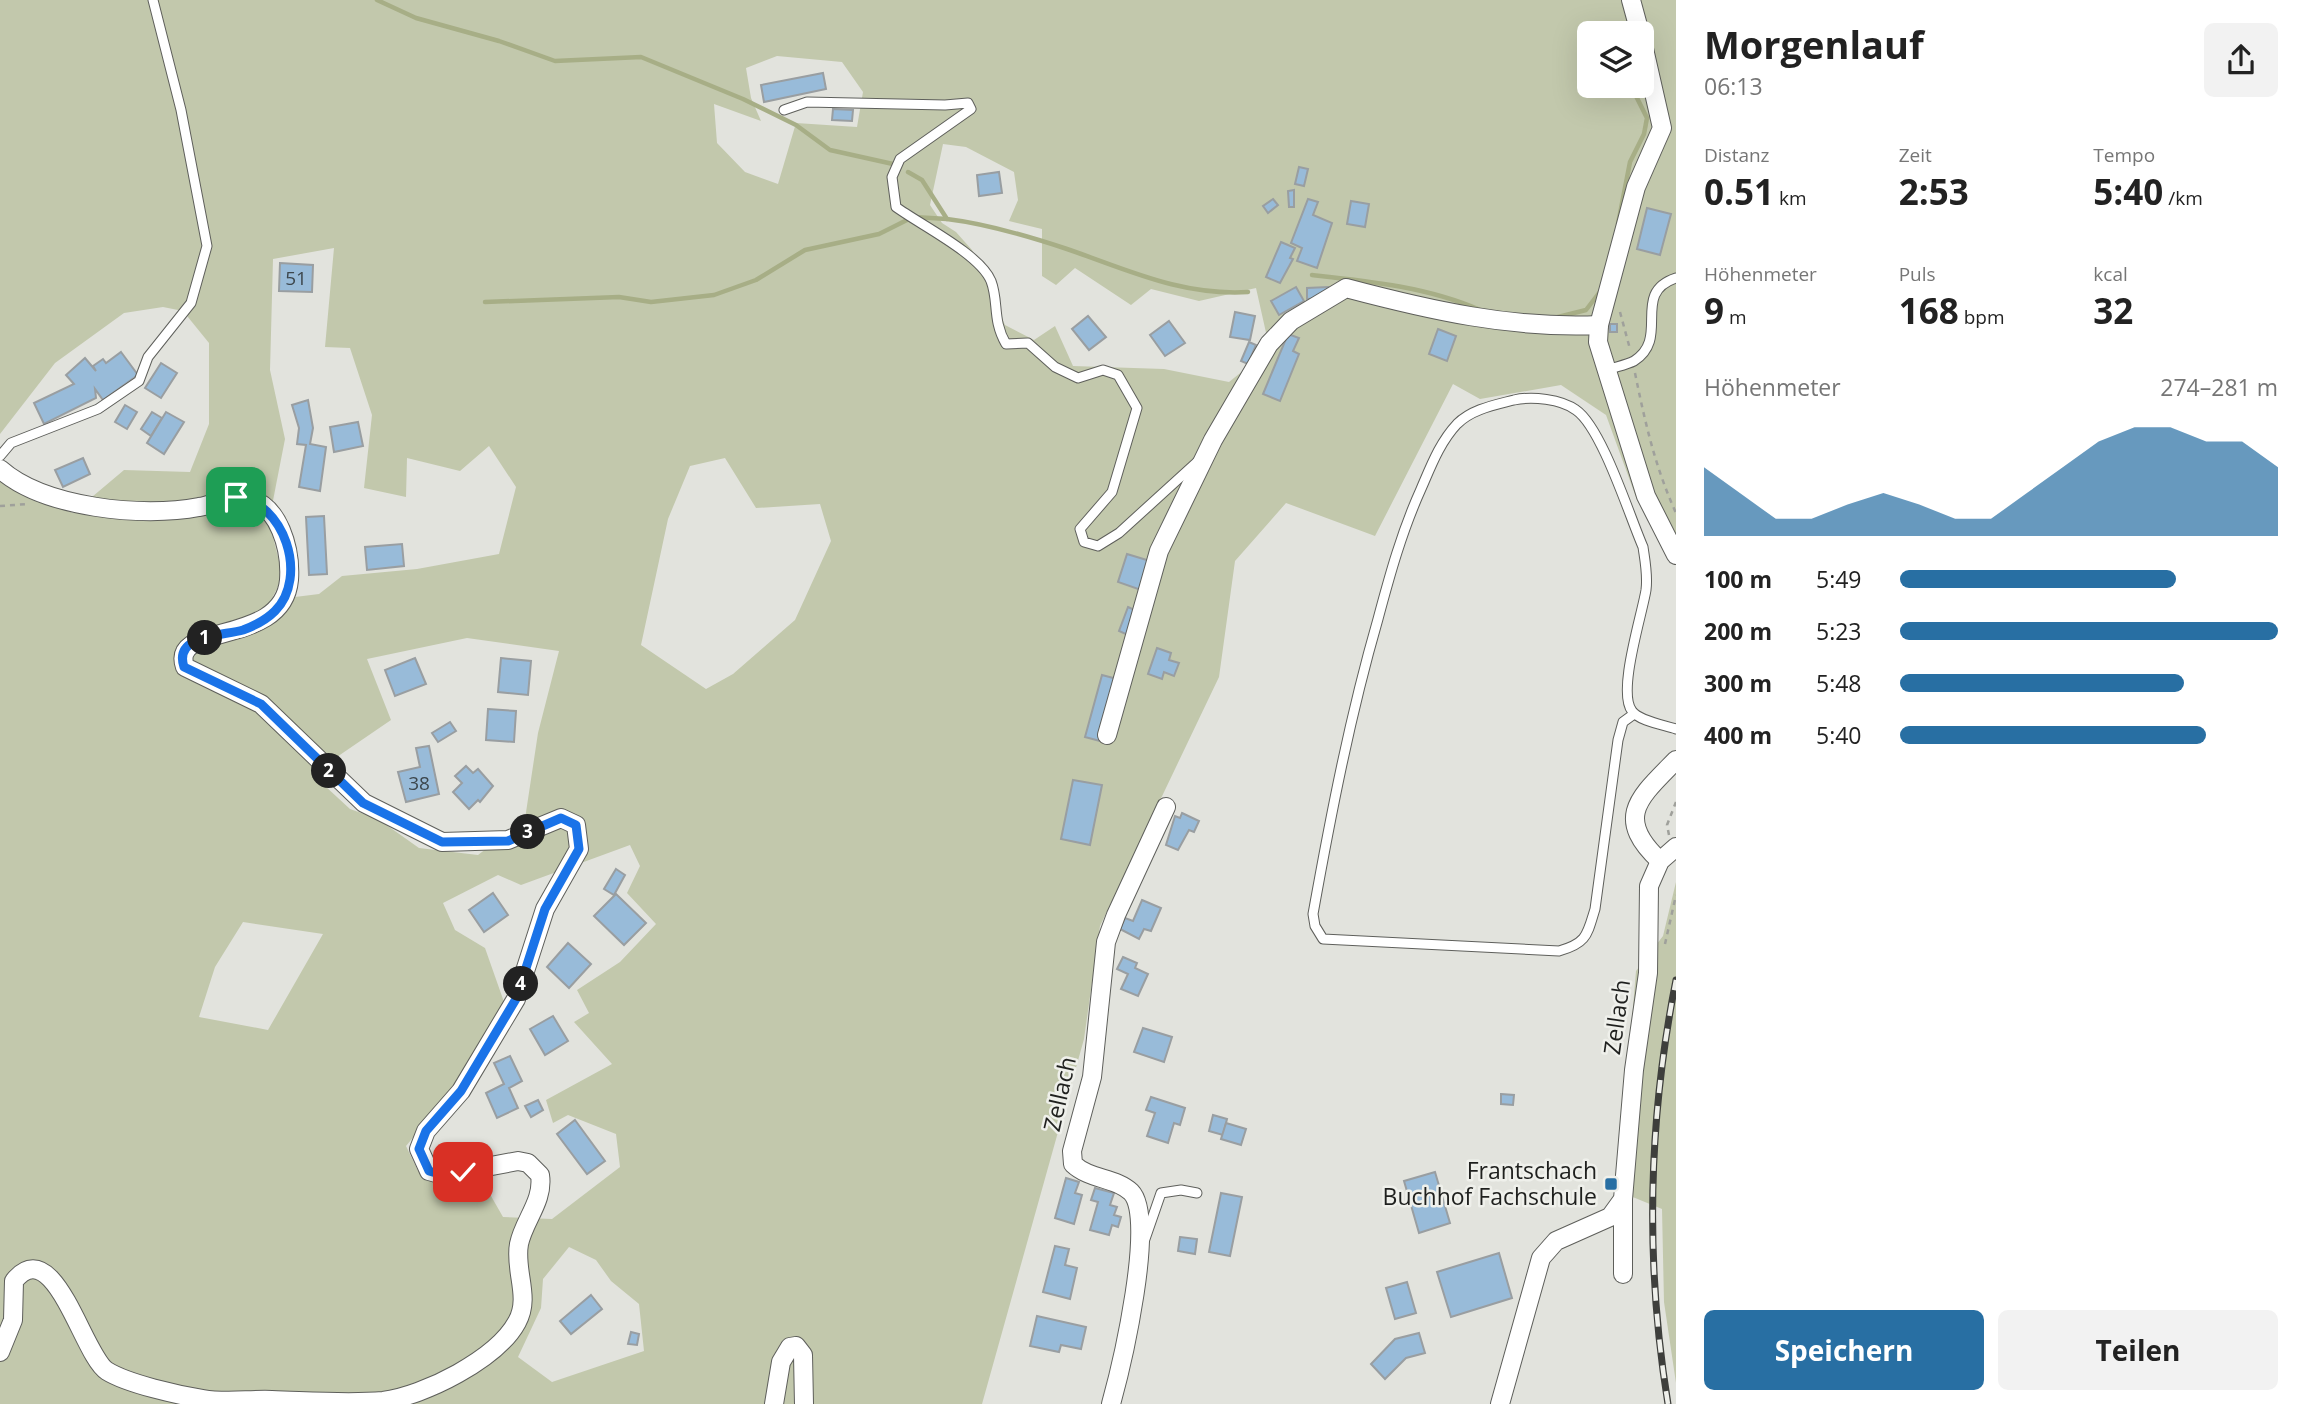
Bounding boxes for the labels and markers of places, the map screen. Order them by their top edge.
pin [206,467,266,527]
pin: 1 [188,620,222,656]
pin: 2 [312,754,346,788]
pin: 3 [510,814,546,850]
pin: 4 [504,967,538,1002]
pin [433,1142,493,1202]
place label: Frantschach Buchhof Fachschule [1383,1154,1597,1212]
marker: Frantschach Buchhof Fachschule [1603,1176,1619,1192]

